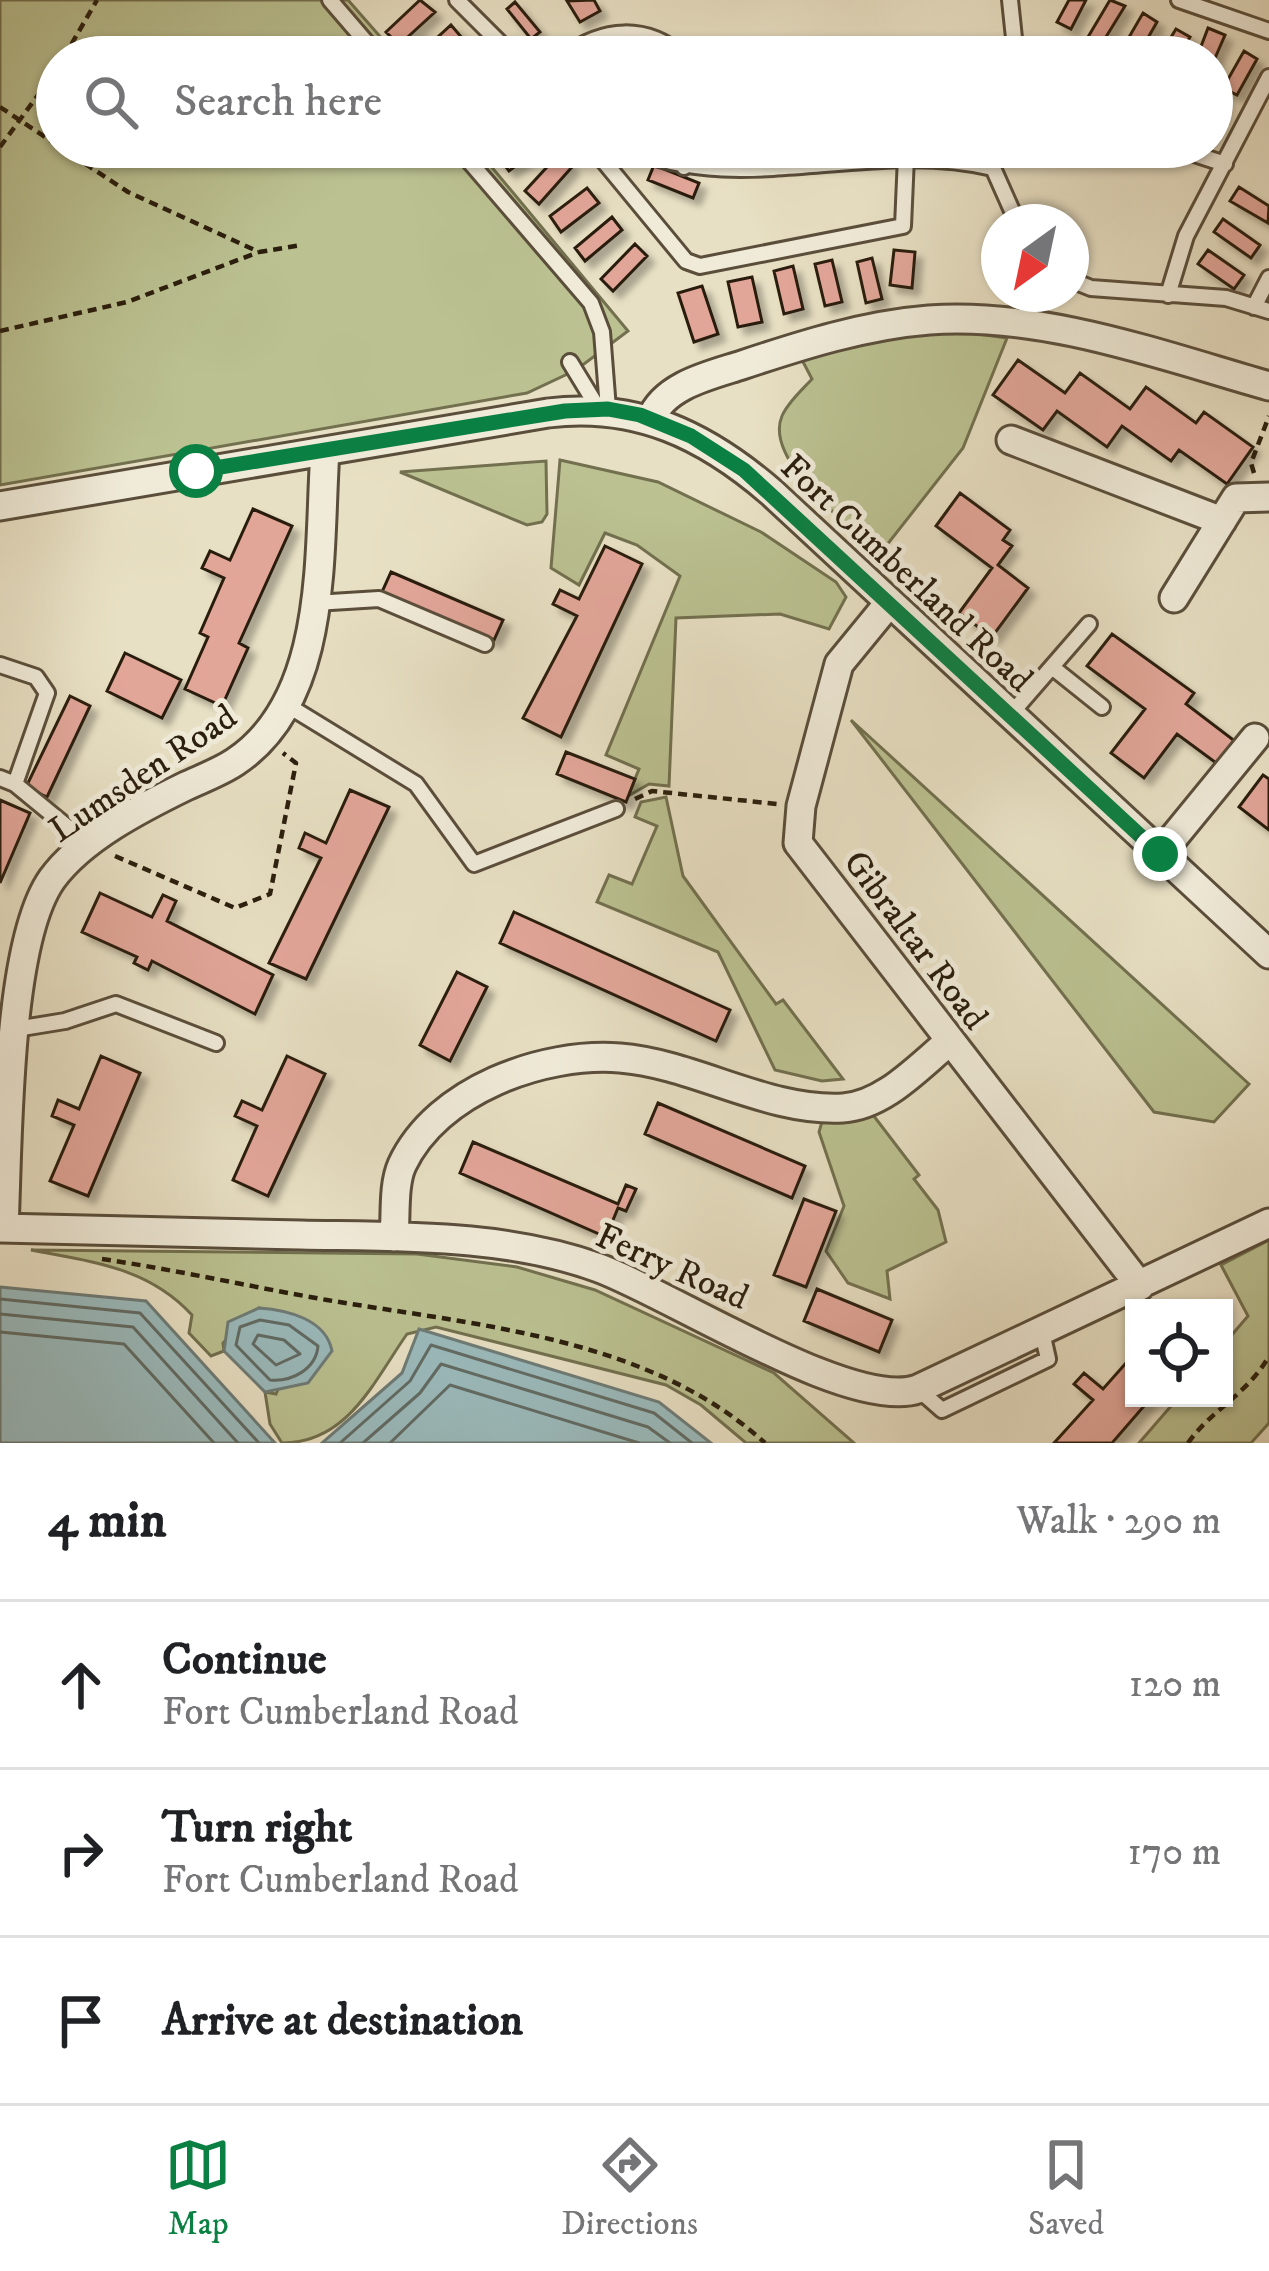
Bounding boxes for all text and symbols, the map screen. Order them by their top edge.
search box [36,36,1233,168]
icon: search [78,69,144,135]
text: Search here [174,74,382,130]
north arrow [981,204,1089,312]
route start [169,444,223,498]
street label: Fort Cumberland Road [771,445,1042,703]
street label: Lumsden Road [41,695,246,853]
route end [1133,827,1187,881]
street label: Gibraltar Road [833,842,997,1039]
street label: Ferry Road [589,1214,755,1321]
map controls [1125,1299,1233,1407]
button: locate [1125,1299,1233,1407]
text: 4 min [48,1489,166,1553]
text: Walk · 290 m [1017,1497,1221,1546]
text: Continue [162,1632,327,1688]
icon: ahead [48,1652,114,1718]
text: 120 m [1129,1660,1221,1709]
text: Fort Cumberland Road [162,1688,519,1737]
text: Turn right [162,1800,352,1856]
icon: right [48,1820,114,1886]
text: 170 m [1127,1828,1221,1877]
text: Fort Cumberland Road [162,1856,519,1905]
icon: arrive [48,1988,114,2054]
text: Arrive at destination [162,1993,523,2049]
tab: Map [165,2132,231,2245]
tab: Directions [561,2132,698,2245]
tab: Saved [1028,2132,1104,2245]

